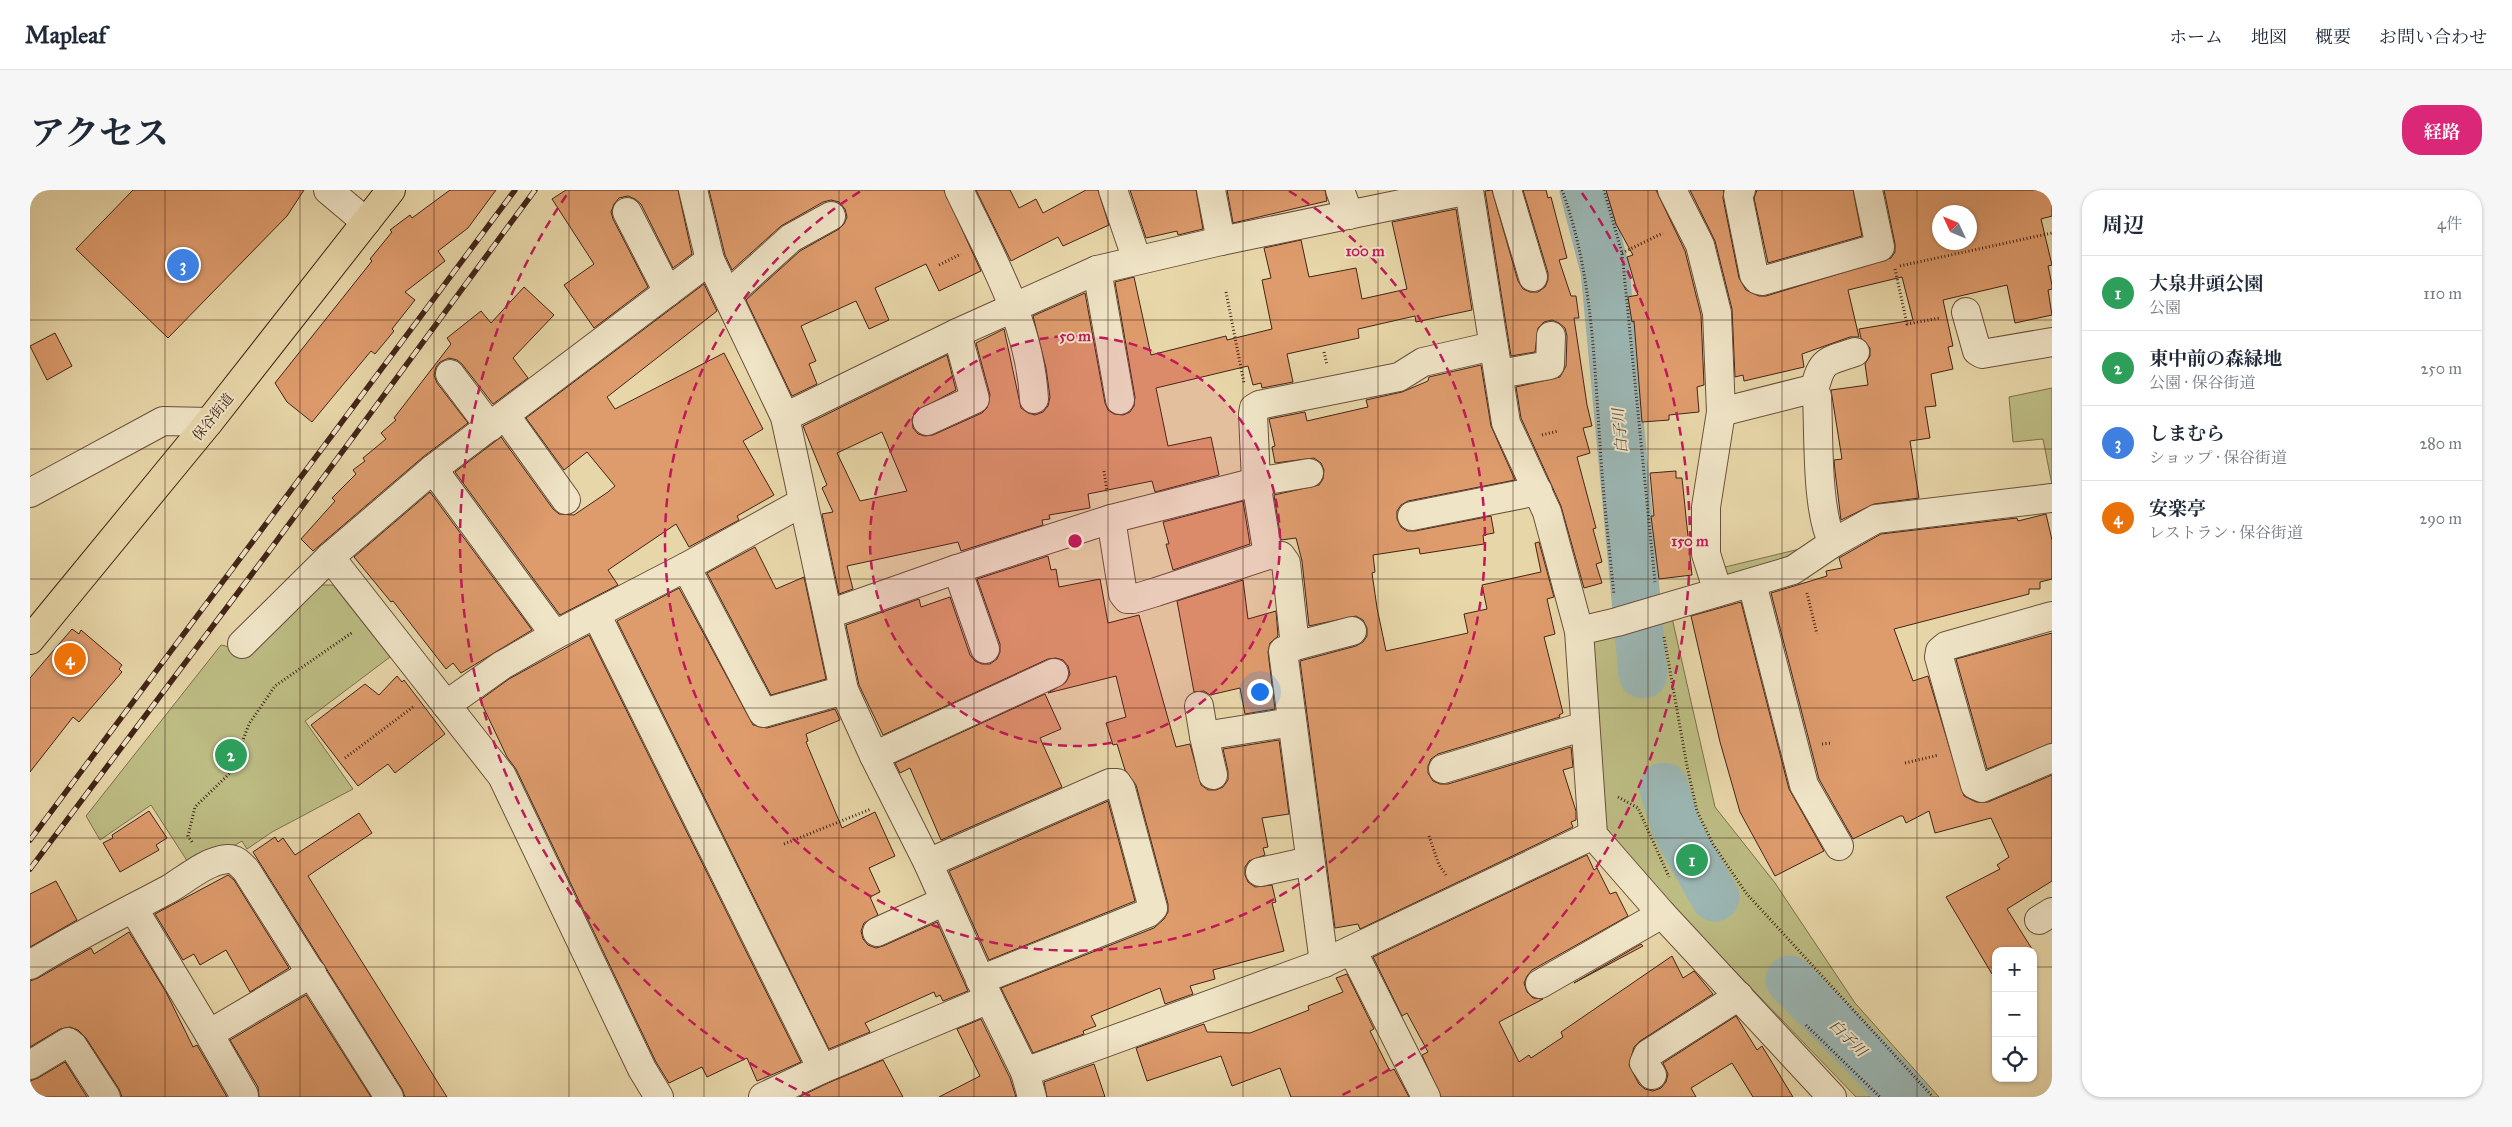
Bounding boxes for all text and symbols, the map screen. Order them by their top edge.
text: Mapleaf [25,20,106,50]
text: ホーム [2169,26,2223,48]
text: 地図 [2251,26,2287,48]
text: 概要 [2315,26,2351,48]
text: お問い合わせ [2379,26,2487,48]
button: 経路 [2402,105,2482,155]
text: アクセス [30,112,169,155]
north arrow [1932,205,1977,250]
text: 周辺 [2102,212,2144,238]
text: 4件 [2437,214,2462,233]
text: 100 m [1345,242,1385,260]
pin: 3 [167,246,199,284]
text: 大泉井頭公園 [2149,272,2263,295]
text: 1 [2115,284,2121,303]
text: 110 m [2423,284,2462,303]
text: 公園 [2149,298,2181,317]
text: 50 m [1059,327,1091,345]
text: 東中前の森緑地 [2149,347,2282,370]
text: 2 [2114,359,2122,378]
text: 250 m [2421,359,2462,378]
text: 公園 · 保谷街道 [2149,373,2255,392]
street label: 保谷街道 [189,390,237,444]
water label: 白子川 [1609,406,1631,454]
text: しまむら [2149,422,2225,445]
text: 3 [2115,434,2121,453]
text: 280 m [2419,434,2462,453]
text: ショップ · 保谷街道 [2149,448,2287,467]
text: 安楽亭 [2149,497,2206,520]
text: 4 [2114,509,2122,528]
text: 290 m [2419,509,2462,528]
text: レストラン · 保谷街道 [2149,523,2303,542]
centre of rings [1066,532,1084,550]
text: 150 m [1671,532,1709,550]
pin: 4 [54,640,86,678]
your location [1247,679,1273,705]
pin: 2 [215,736,247,774]
pin: 1 [1676,841,1708,879]
map controls [1992,947,2037,1082]
button: + [1992,947,2037,992]
button: − [1992,992,2037,1037]
water label: 白子川 [1826,1016,1872,1062]
button: locate [1992,1037,2037,1082]

